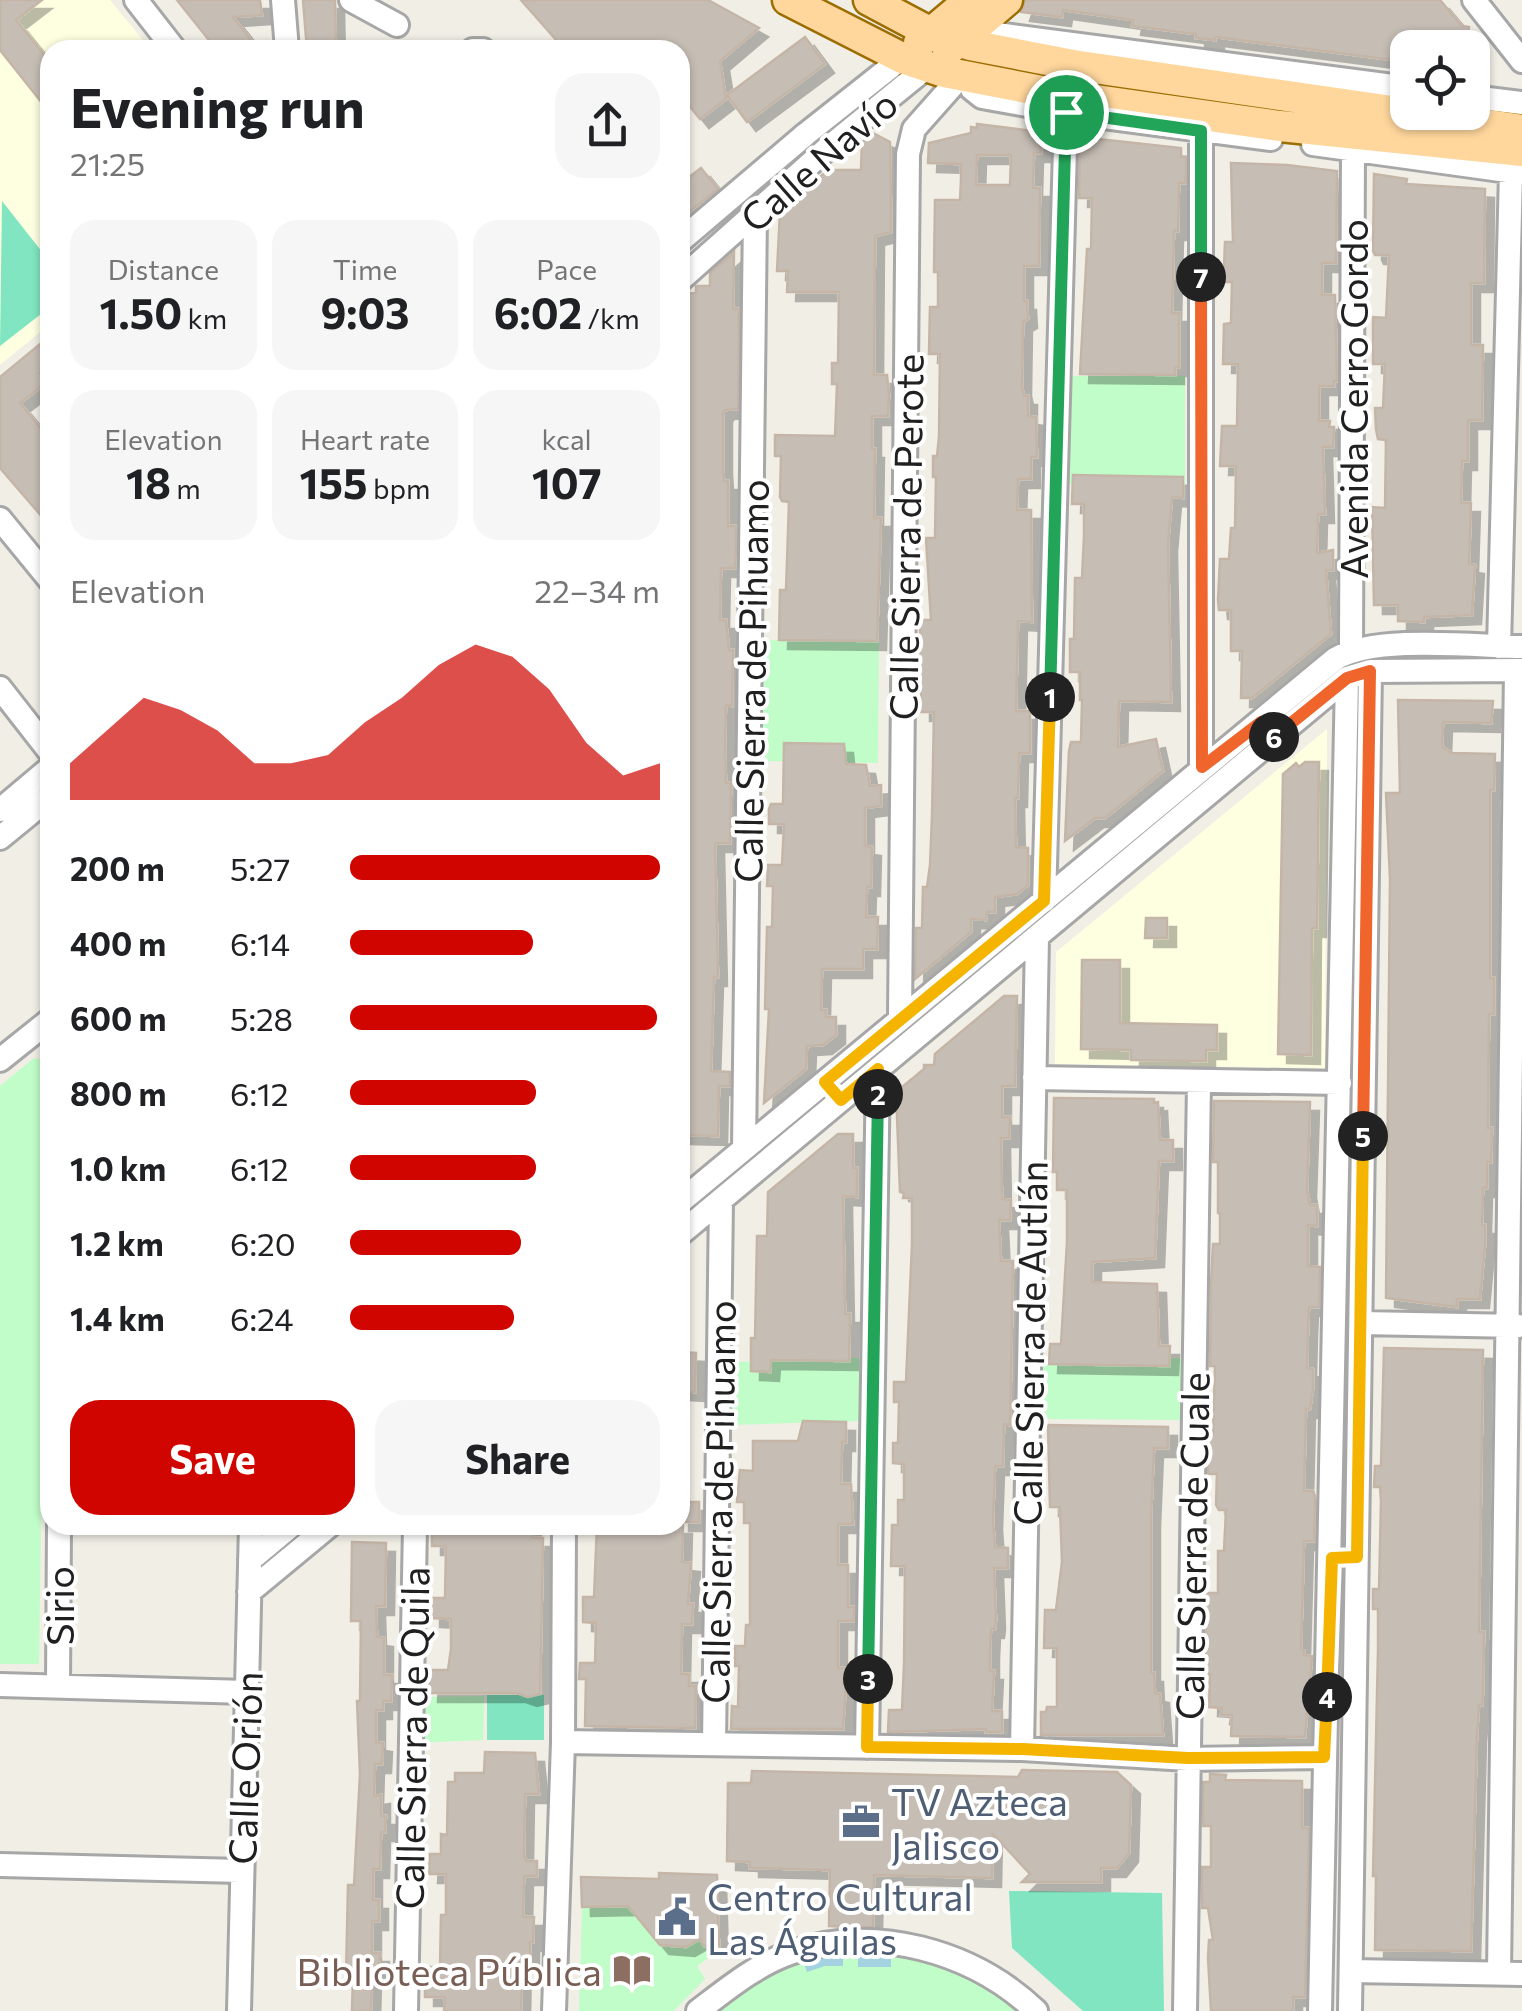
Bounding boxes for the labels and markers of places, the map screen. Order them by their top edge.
pin [1024,70,1109,155]
pin: 7 [1176,252,1226,302]
pin: 1 [1025,672,1075,722]
pin: 6 [1249,712,1299,762]
pin: 2 [853,1069,903,1119]
pin: 5 [1338,1111,1388,1161]
pin: 3 [843,1654,893,1704]
pin: 4 [1302,1672,1352,1722]
place label: TV Azteca Jalisco [891,1777,1068,1868]
office icon: TV Azteca Jalisco [840,1801,882,1843]
place label: Centro Cultural Las Águilas [707,1872,973,1963]
public building icon: Centro Cultural Las Águilas [656,1896,698,1938]
place label: Biblioteca Pública [296,1947,602,1994]
library icon: Biblioteca Pública [611,1949,653,1991]

